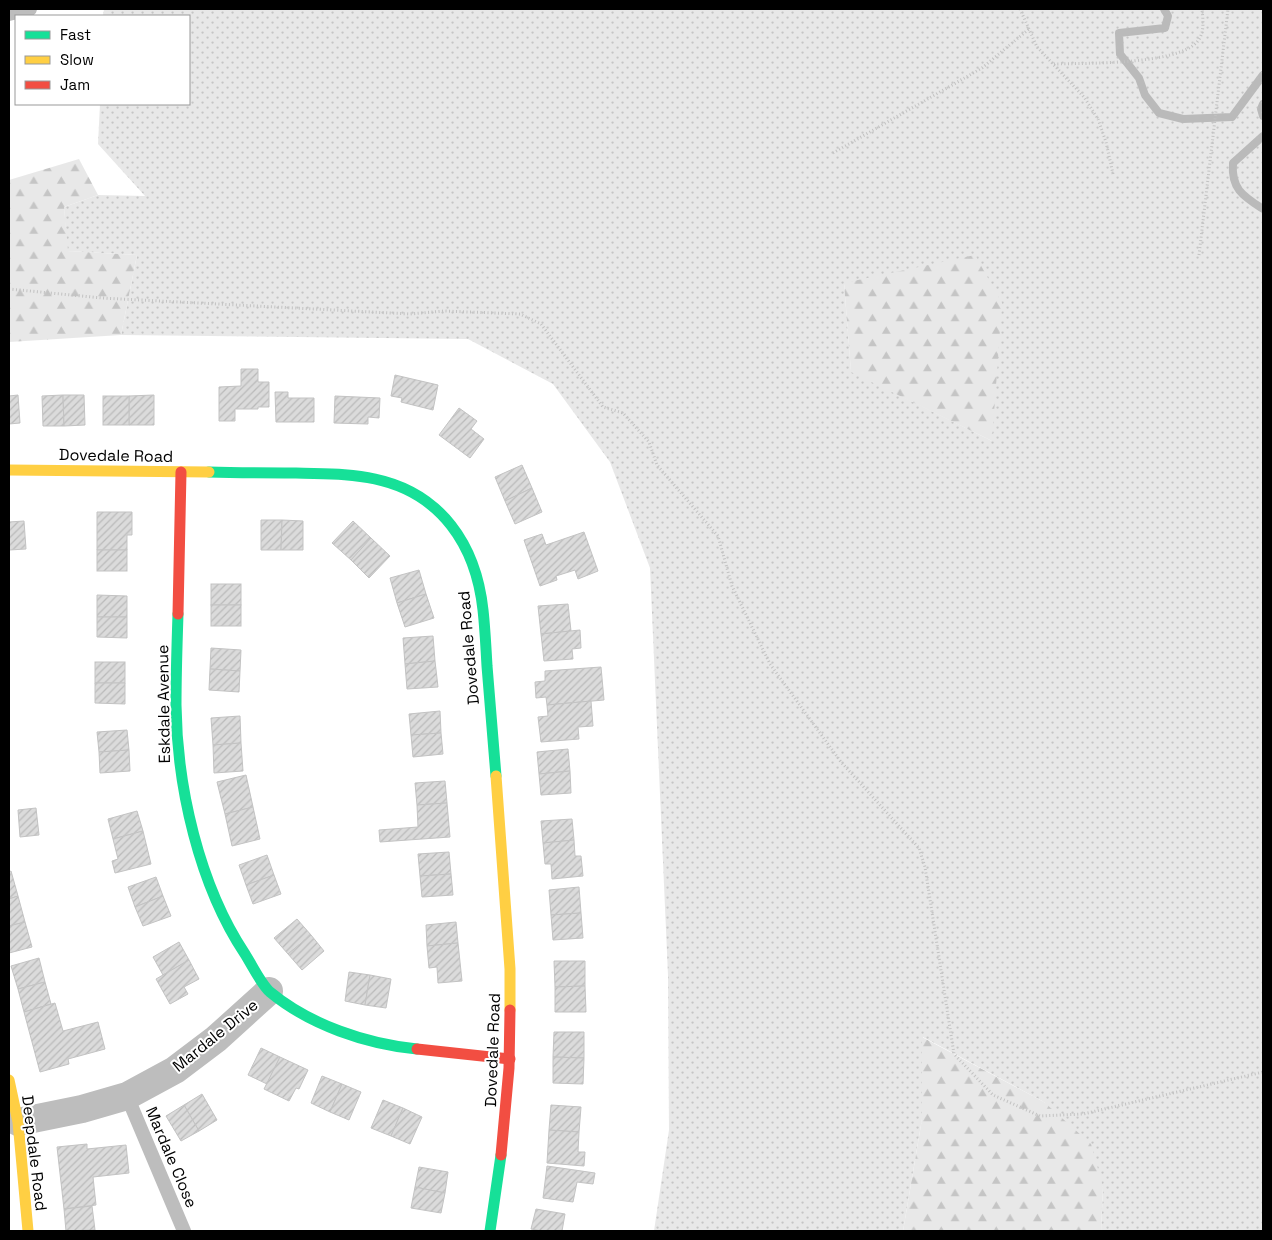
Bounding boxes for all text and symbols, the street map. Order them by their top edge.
legend [15,15,190,105]
text: Fast [60,25,91,44]
text: Slow [60,50,94,69]
text: Jam [60,75,90,94]
street label: Dovedale Road [59,444,173,467]
street label: Dovedale Road [453,590,484,706]
street label: Eskdale Avenue [152,644,175,764]
street label: Dovedale Road [480,993,505,1107]
street label: Mardale Drive [168,994,262,1076]
street label: Deepdale Road [17,1094,52,1212]
street label: Mardale Close [141,1103,202,1211]

